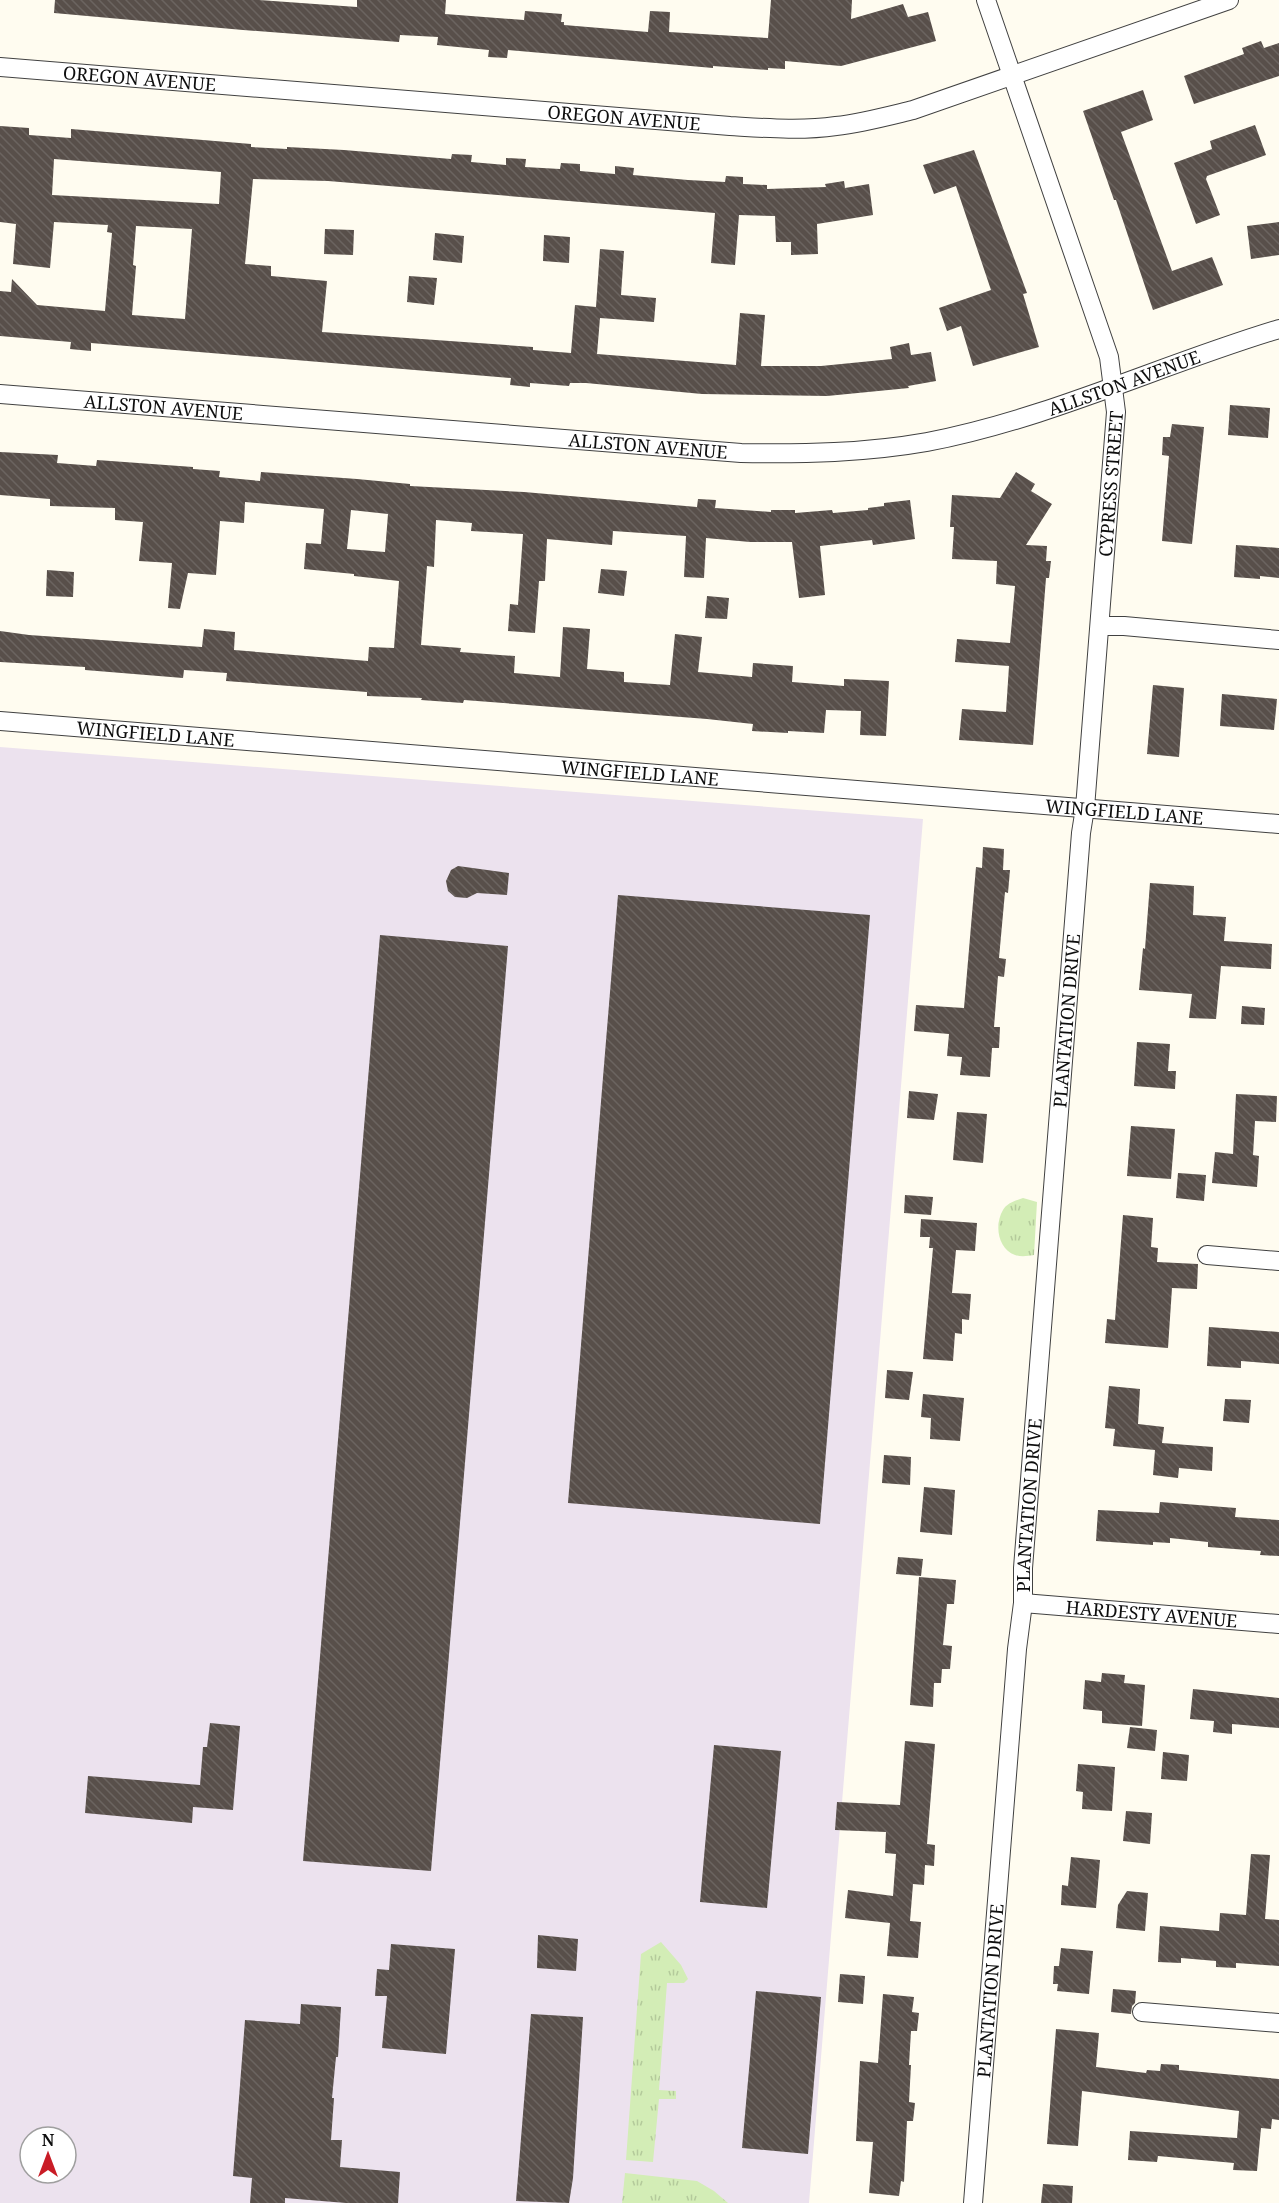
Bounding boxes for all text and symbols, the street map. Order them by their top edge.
street label: OREGON AVENUE [62,60,217,96]
street label: OREGON AVENUE [546,99,701,136]
street label: ALLSTON AVENUE [1045,344,1203,421]
street label: ALLSTON AVENUE [83,389,244,425]
street label: CYPRESS STREET [1093,410,1128,558]
street label: ALLSTON AVENUE [567,427,728,464]
street label: WINGFIELD LANE [76,715,235,752]
street label: WINGFIELD LANE [560,754,720,791]
street label: WINGFIELD LANE [1044,793,1204,830]
street label: PLANTATION DRIVE [1047,933,1085,1109]
street label: PLANTATION DRIVE [1011,1417,1047,1592]
street label: HARDESTY AVENUE [1065,1595,1238,1633]
street label: PLANTATION DRIVE [971,1903,1009,2079]
north arrow [18,2125,78,2185]
text: N [42,2129,55,2151]

